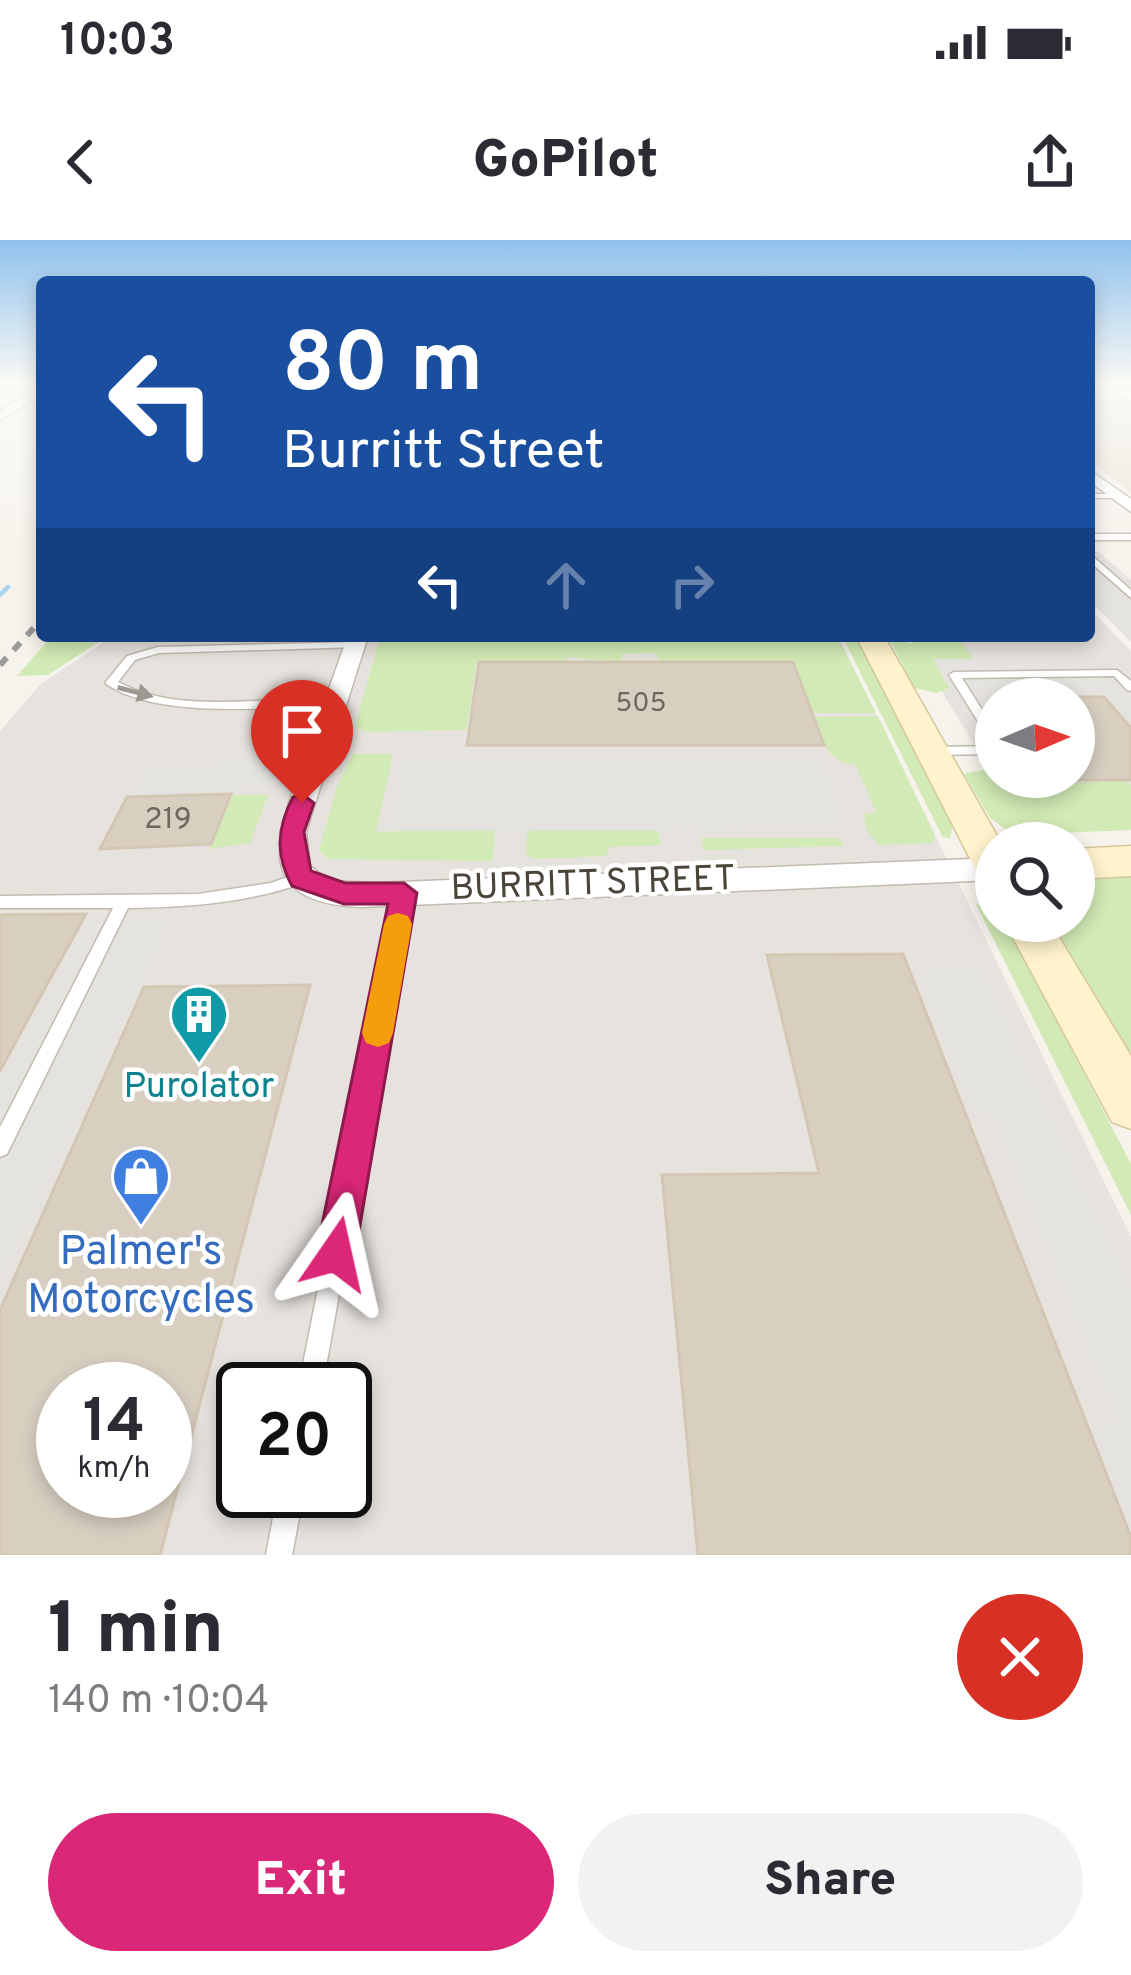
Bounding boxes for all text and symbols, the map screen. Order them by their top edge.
text: 10:03 [60,14,175,71]
text: GoPilot [473,128,658,197]
icon: back [48,129,114,195]
icon: share [1017,129,1083,195]
text: 80 m [282,315,483,421]
icon: left [84,324,240,480]
text: Burritt Street [282,419,605,488]
icon: left [407,552,473,618]
icon: ahead [533,552,599,618]
icon: right [659,552,725,618]
north arrow [975,678,1095,798]
map controls [975,678,1095,942]
pin [251,680,353,803]
one-way arrow [117,683,154,702]
house number: 505 [616,687,666,721]
icon: arrive [269,698,335,764]
house number: 219 [144,802,192,839]
button: search [975,822,1095,942]
street label: BURRITT STREET [450,857,736,913]
building icon: Purolator [168,983,230,1065]
place label: Purolator [124,1065,274,1111]
shop icon: Palmer's Motorcycles [110,1145,172,1227]
position arrow [273,1191,399,1317]
place label: Palmer's Motorcycles [27,1227,255,1328]
speed limit sign: 20 [216,1362,372,1518]
text: 14 [83,1387,145,1463]
text: km/h [78,1451,150,1488]
text: 1 min [48,1587,224,1679]
button: close [957,1594,1083,1720]
text: 140 m · 10:04 [48,1678,269,1727]
button: Exit [48,1813,554,1951]
button: Share [578,1813,1083,1951]

